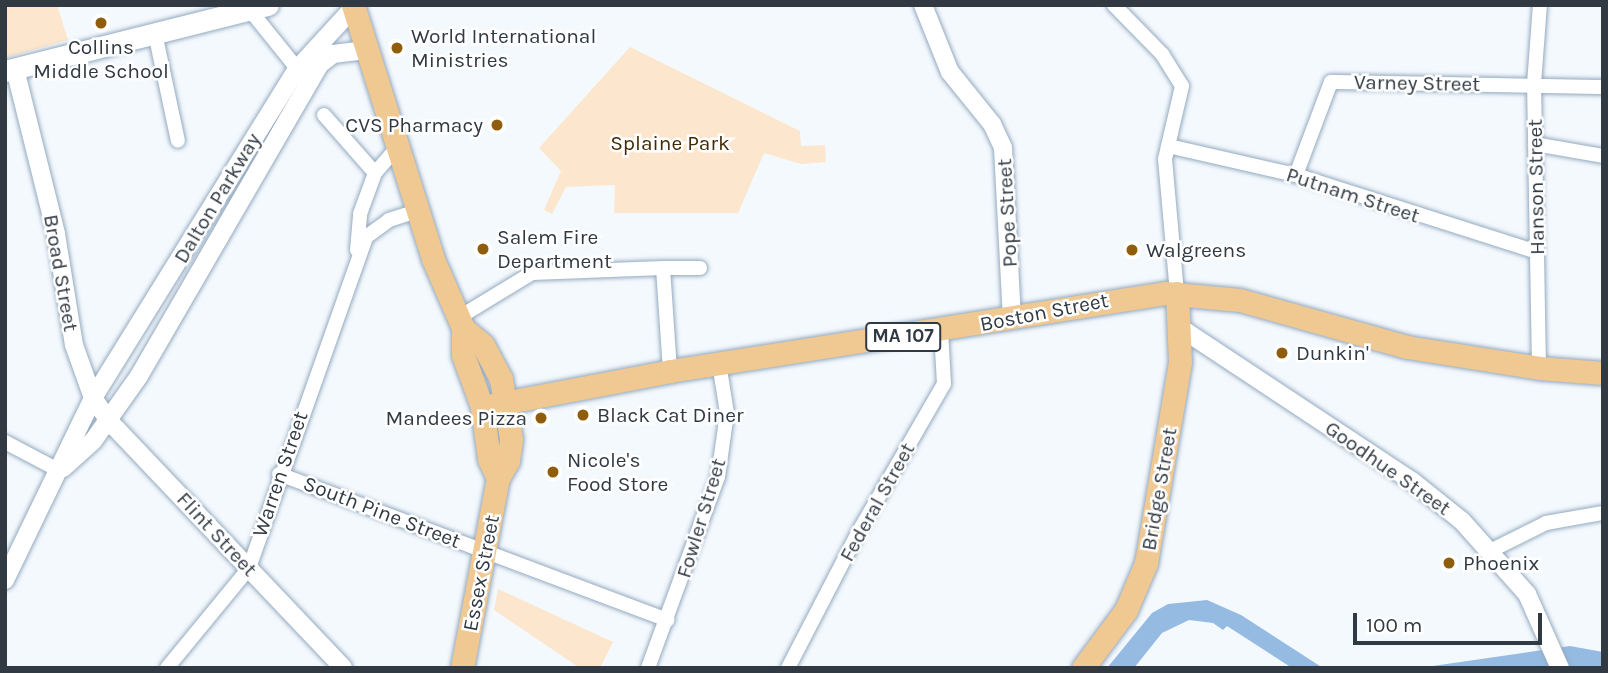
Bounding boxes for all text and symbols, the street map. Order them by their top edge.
marker: Collins Middle School [93,15,109,31]
place label: World International Ministries [411,23,596,73]
place label: Collins Middle School [33,34,169,84]
marker: World International Ministries [389,40,405,56]
street label: Varney Street [1354,69,1480,97]
place label: CVS Pharmacy [345,112,483,138]
marker: CVS Pharmacy [489,117,505,133]
street label: Hanson Street [1522,119,1550,255]
street label: Dalton Parkway [168,128,266,268]
park label: Splaine Park [610,130,730,156]
street label: Pope Street [992,158,1022,268]
street label: Putnam Street [1283,162,1423,228]
street label: Broad Street [38,212,84,334]
place label: Salem Fire Department [497,224,612,274]
place label: Walgreens [1146,237,1246,263]
marker: Salem Fire Department [475,241,491,257]
marker: Walgreens [1124,242,1140,258]
street label: Boston Street [978,287,1110,337]
road number: MA 107 [864,322,942,352]
place label: Dunkin' [1296,340,1369,366]
marker: Dunkin' [1274,345,1290,361]
place label: Black Cat Diner [597,402,744,428]
place label: Mandees Pizza [386,405,527,431]
marker: Black Cat Diner [575,407,591,423]
street label: Warren Street [247,408,313,540]
marker: Mandees Pizza [533,410,549,426]
street label: Goodhue Street [1320,415,1456,521]
street label: Bridge Street [1136,425,1182,553]
street label: Federal Street [834,438,920,566]
place label: Nicole's Food Store [567,447,668,497]
street label: Fowler Street [671,455,731,581]
marker: Nicole's Food Store [545,464,561,480]
street label: South Pine Street [300,470,464,554]
street label: Flint Street [172,487,262,581]
street label: Essex Street [457,513,505,633]
place label: Phoenix [1463,550,1539,576]
marker: Phoenix [1441,555,1457,571]
scale bar [1356,600,1545,644]
text: 100 m [1366,613,1423,637]

